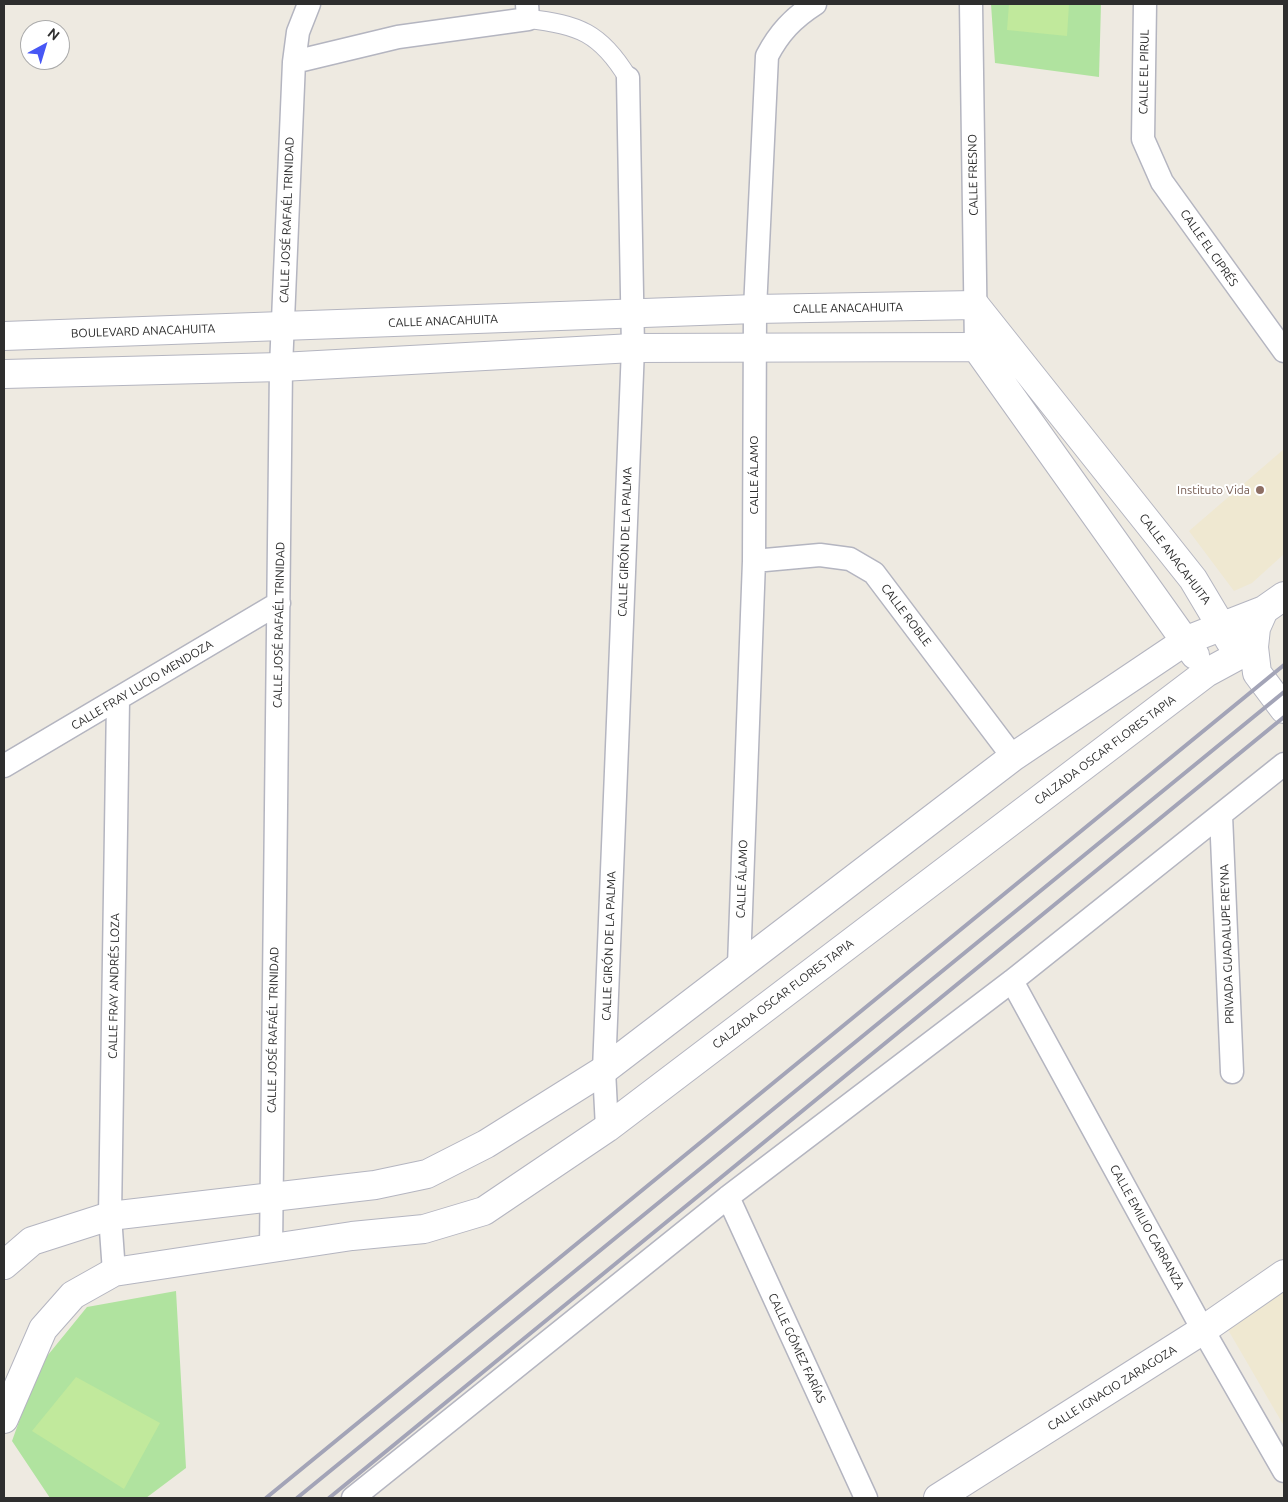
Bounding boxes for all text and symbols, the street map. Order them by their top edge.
north arrow [20,20,70,70]
text: N [45,25,63,44]
street label: CALLE EL PIRUL [1136,30,1152,114]
street label: CALLE FRESNO [965,134,981,216]
street label: CALLE JOSÉ RAFAÉL TRINIDAD [277,137,297,303]
street label: CALLE EL CIPRÉS [1177,207,1241,289]
street label: CALLE ANACAHUITA [793,300,903,316]
street label: CALLE ANACAHUITA [388,312,498,330]
street label: BOULEVARD ANACAHUITA [71,321,215,341]
street label: CALLE ÁLAMO [747,436,761,514]
street label: CALLE GIRÓN DE LA PALMA [615,467,635,617]
place label: Instituto Vida [1177,483,1250,497]
marker: Instituto Vida [1254,484,1266,496]
street label: CALLE ANACAHUITA [1136,511,1214,607]
street label: CALLE JOSÉ RAFAÉL TRINIDAD [270,542,288,708]
street label: CALLE ROBLE [878,581,934,649]
street label: CALLE FRAY LUCIO MENDOZA [68,637,216,733]
street label: CALZADA OSCAR FLORES TAPIA [1032,692,1178,808]
street label: CALLE ÁLAMO [733,839,751,919]
street label: PRIVADA GUADALUPE REYNA [1217,864,1237,1024]
street label: CALLE GIRÓN DE LA PALMA [599,871,619,1021]
street label: CALLE FRAY ANDRÉS LOZA [106,913,122,1059]
street label: CALZADA OSCAR FLORES TAPIA [710,936,856,1052]
street label: CALLE JOSÉ RAFAÉL TRINIDAD [264,947,282,1113]
street label: CALLE EMILIO CARRANZA [1107,1162,1187,1292]
street label: CALLE GÓMEZ FARÍAS [765,1291,829,1405]
street label: CALLE IGNACIO ZARAGOZA [1045,1342,1179,1434]

